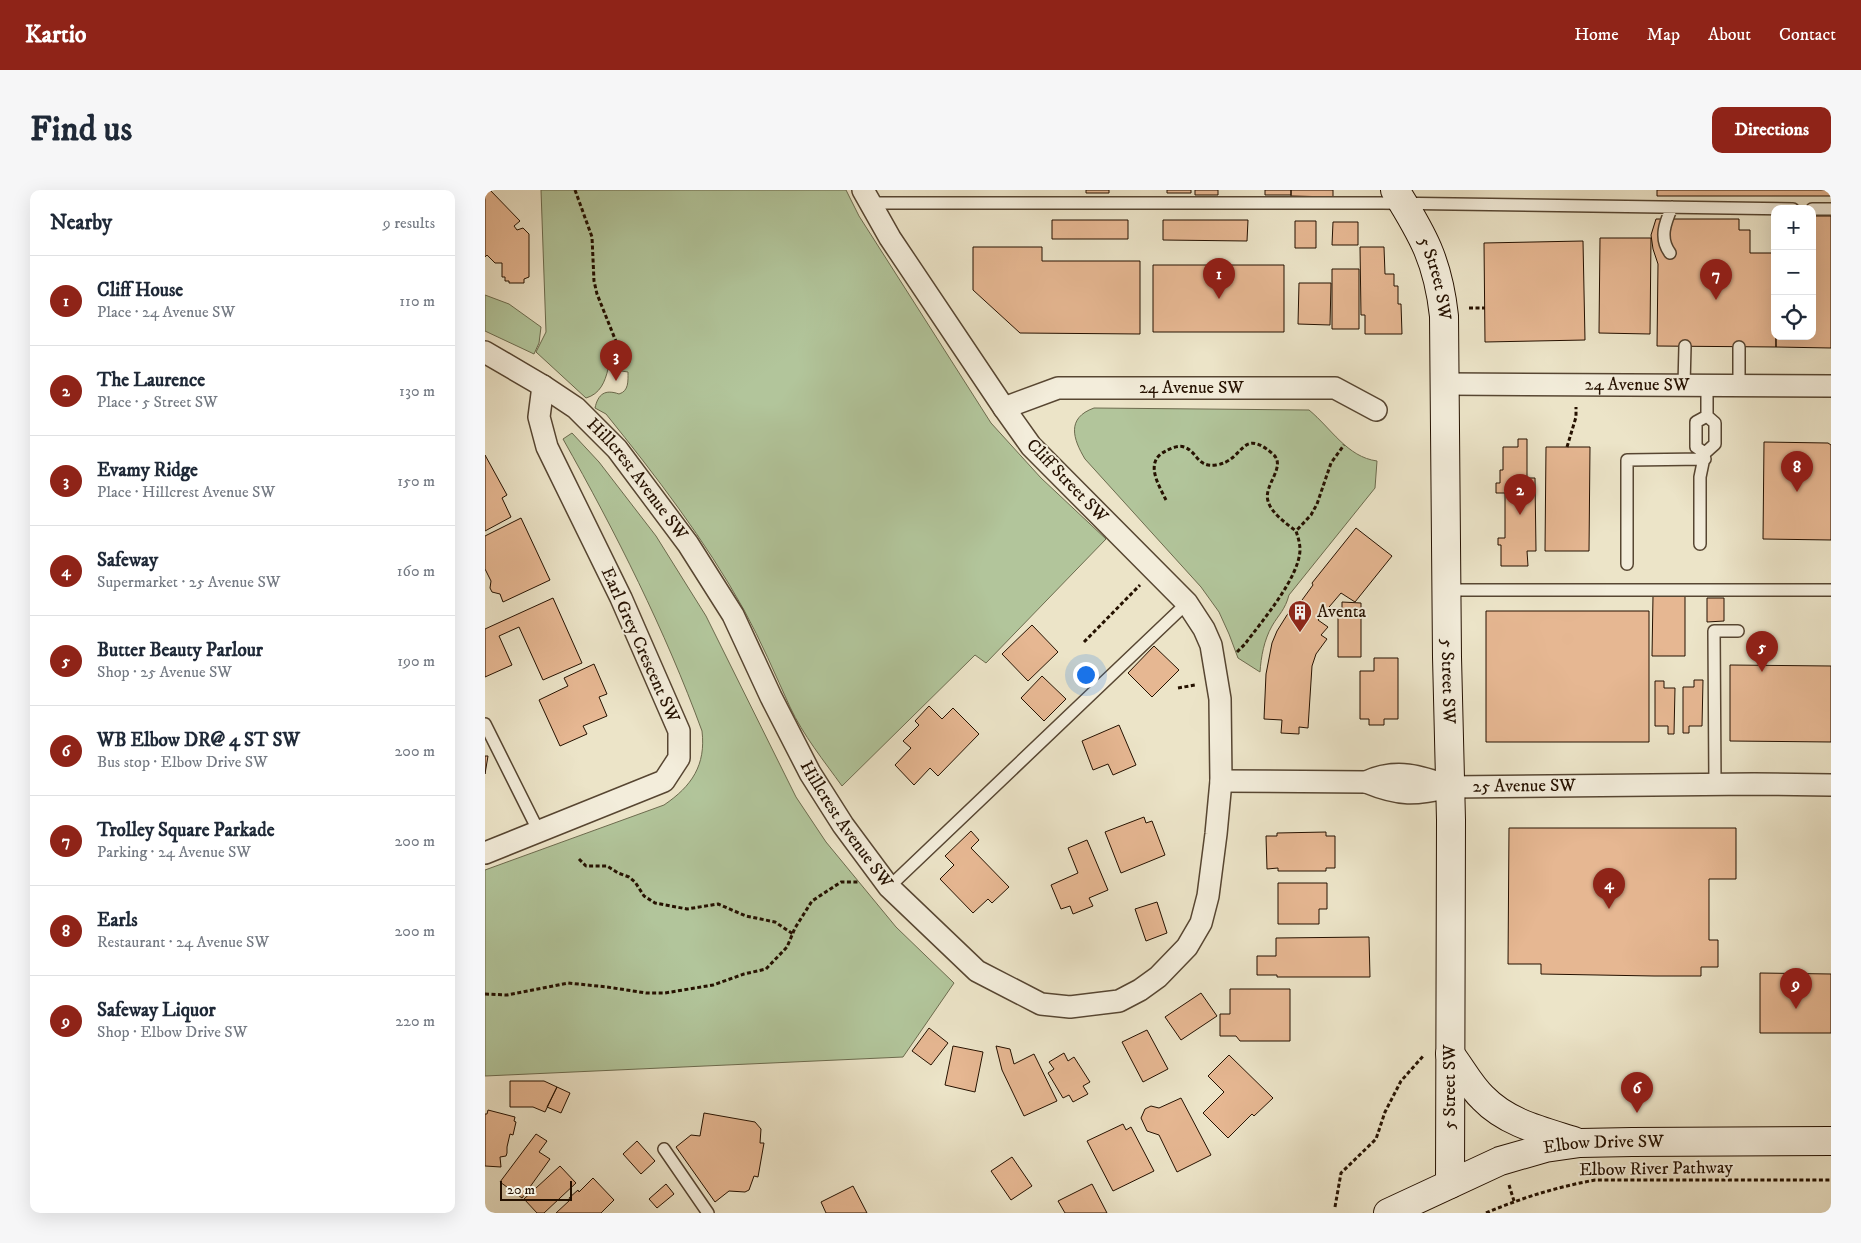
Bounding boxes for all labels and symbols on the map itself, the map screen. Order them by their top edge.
street label: 5 Street SW [1413,233,1455,322]
pin: 1 [1203,258,1235,299]
pin: 7 [1700,259,1732,300]
pin: 3 [600,340,632,381]
street label: 24 Avenue SW [1585,374,1690,396]
street label: 24 Avenue SW [1139,377,1244,399]
street label: Hillcrest Avenue SW [582,414,693,545]
street label: Cliff Street SW [1021,434,1113,528]
pin: 8 [1781,451,1813,492]
pin: 2 [1504,474,1536,515]
street label: Earl Grey Crescent SW [596,564,684,726]
building icon: Aventa [1287,599,1313,633]
place label: Aventa [1317,601,1367,623]
pin: 5 [1746,631,1778,672]
street label: 5 Street SW [1436,639,1460,725]
your location [1073,662,1099,688]
street label: Hillcrest Avenue SW [795,757,897,893]
street label: 25 Avenue SW [1472,775,1576,798]
pin: 4 [1593,868,1625,909]
pin: 9 [1780,968,1812,1009]
street label: 5 Street SW [1439,1044,1461,1130]
pin: 6 [1621,1072,1653,1113]
street label: Elbow Drive SW [1542,1131,1664,1159]
street label: Elbow River Pathway [1579,1157,1734,1181]
scale bar [500,1178,573,1201]

